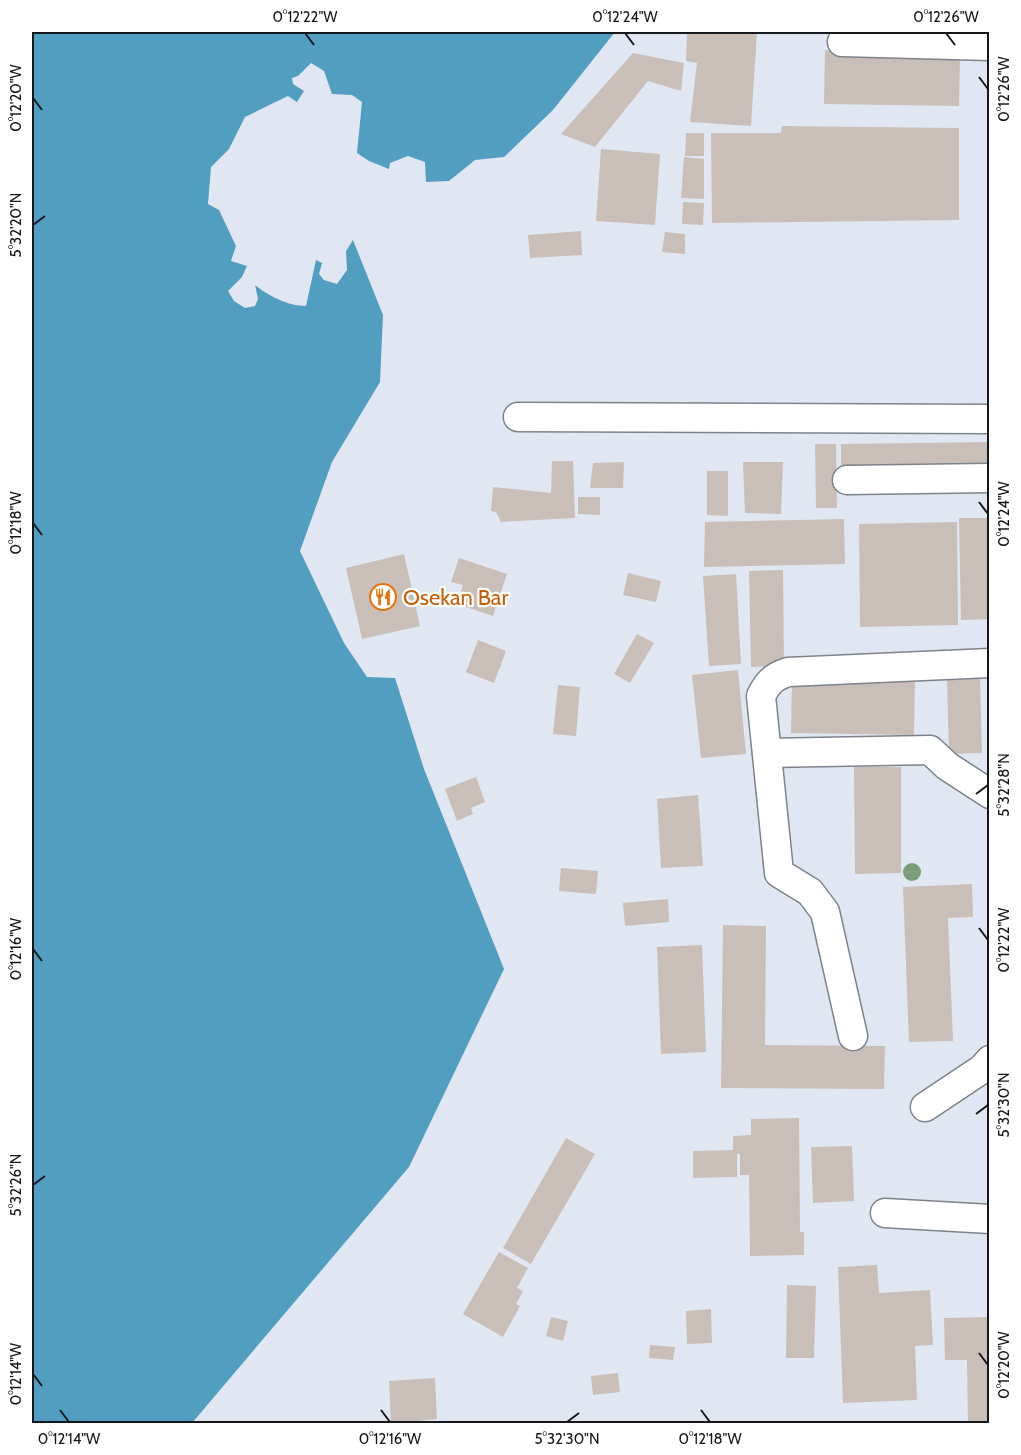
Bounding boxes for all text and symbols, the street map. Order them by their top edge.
text: 0°12'22"W [273,8,338,26]
text: 0°12'24"W [592,8,659,26]
text: 0°12'26"W [913,8,980,26]
text: 0°12'26"W [995,55,1013,122]
text: 0°12'20"W [7,63,25,132]
text: 5°32'20"N [7,193,25,257]
text: 0°12'24"W [995,480,1013,547]
text: 0°12'18"W [7,491,25,555]
restaurant icon: Osekan Bar [368,582,398,612]
place label: Osekan Bar [403,584,508,611]
text: 5°32'28"N [995,753,1013,817]
text: 0°12'22"W [995,907,1013,972]
text: 0°12'16"W [7,917,25,980]
text: 5°32'30"N [995,1072,1013,1138]
text: 5°32'26"N [7,1154,25,1216]
text: 0°12'20"W [995,1330,1013,1399]
text: 0°12'14"W [7,1342,25,1405]
text: 0°12'14"W [38,1430,101,1448]
text: 0°12'16"W [359,1430,422,1448]
text: 5°32'30"N [534,1430,600,1448]
text: 0°12'18"W [678,1430,742,1448]

